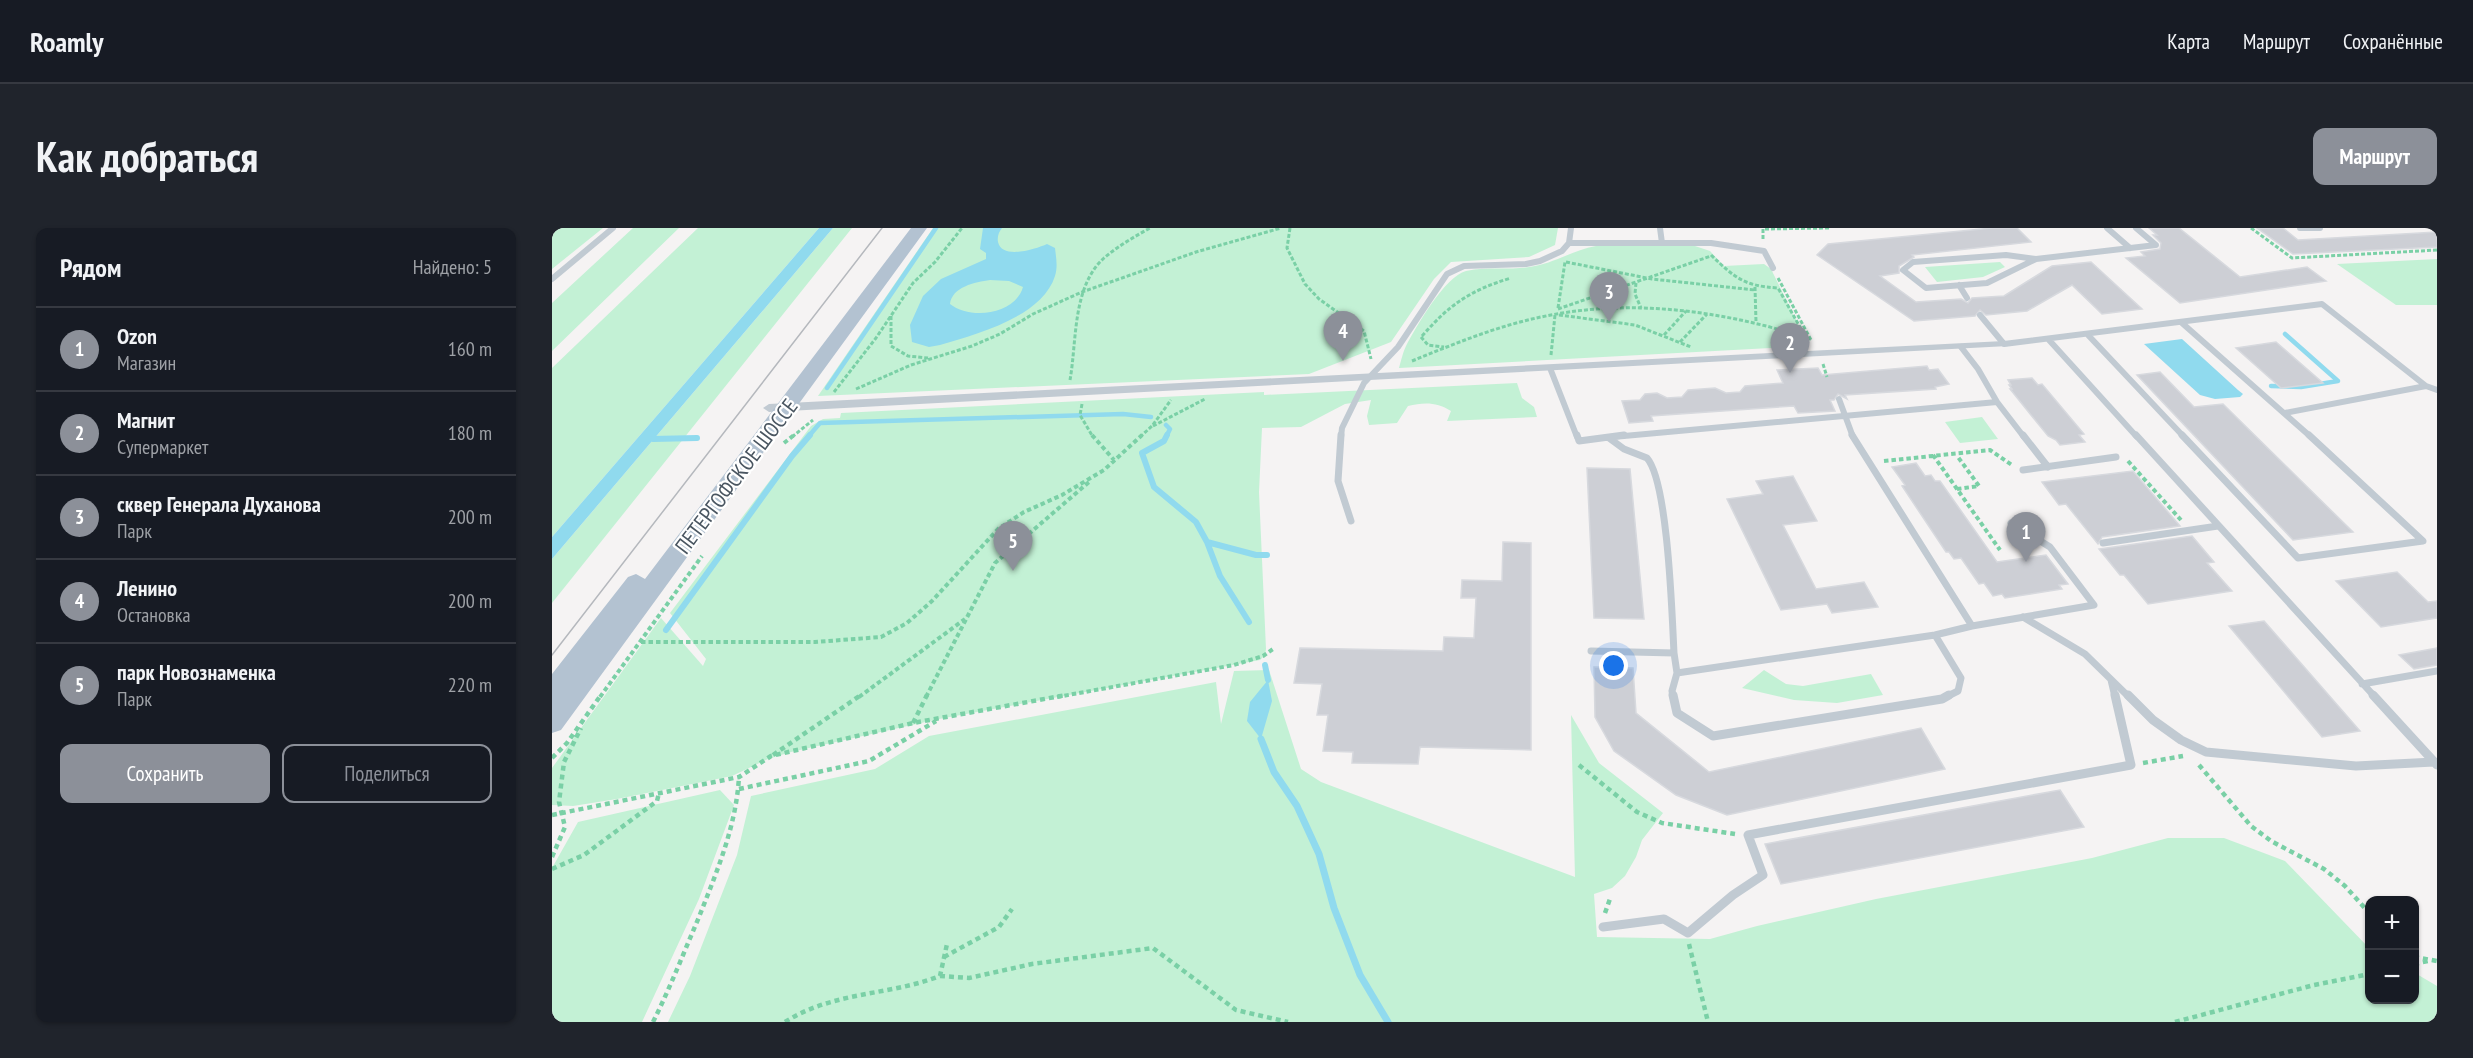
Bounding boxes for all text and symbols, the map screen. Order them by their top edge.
text: Roamly [30,23,104,60]
text: Карта [2167,28,2210,55]
text: Маршрут [2243,28,2310,55]
text: Сохранённые [2343,28,2443,55]
button: Маршрут [2313,128,2437,185]
text: Как добраться [36,129,258,184]
text: Рядом [60,251,121,284]
text: Найдено: 5 [413,254,492,280]
pin: 3 [1590,272,1628,322]
pin: 4 [1324,312,1362,361]
text: Ozon [117,322,157,350]
pin: 2 [1770,324,1810,373]
text: 1 [75,336,84,362]
text: 160 m [448,336,492,362]
text: Магазин [117,350,176,376]
street label: ПЕТЕРГОФСКОЕ ШОССЕ [669,393,803,559]
text: Магнит [117,406,175,434]
text: 2 [75,420,84,446]
text: 180 m [448,420,492,446]
text: Супермаркет [117,434,208,460]
text: сквер Генерала Духанова [117,490,321,518]
text: 3 [75,504,84,530]
text: 200 m [448,504,492,530]
pin: 1 [2006,512,2046,562]
text: Парк [117,518,152,544]
pin: 5 [994,522,1032,571]
text: Ленино [117,574,177,602]
text: 4 [75,588,84,614]
text: 200 m [448,588,492,614]
text: Остановка [117,602,190,628]
your location [1599,651,1628,680]
text: парк Новознаменка [117,658,276,686]
text: 5 [75,672,84,698]
text: 220 m [448,672,492,698]
text: Парк [117,686,152,712]
button: Сохранить [60,744,270,803]
button: Поделиться [282,744,492,803]
map controls [2365,896,2419,1004]
button: + [2365,896,2419,950]
button: − [2365,950,2419,1004]

